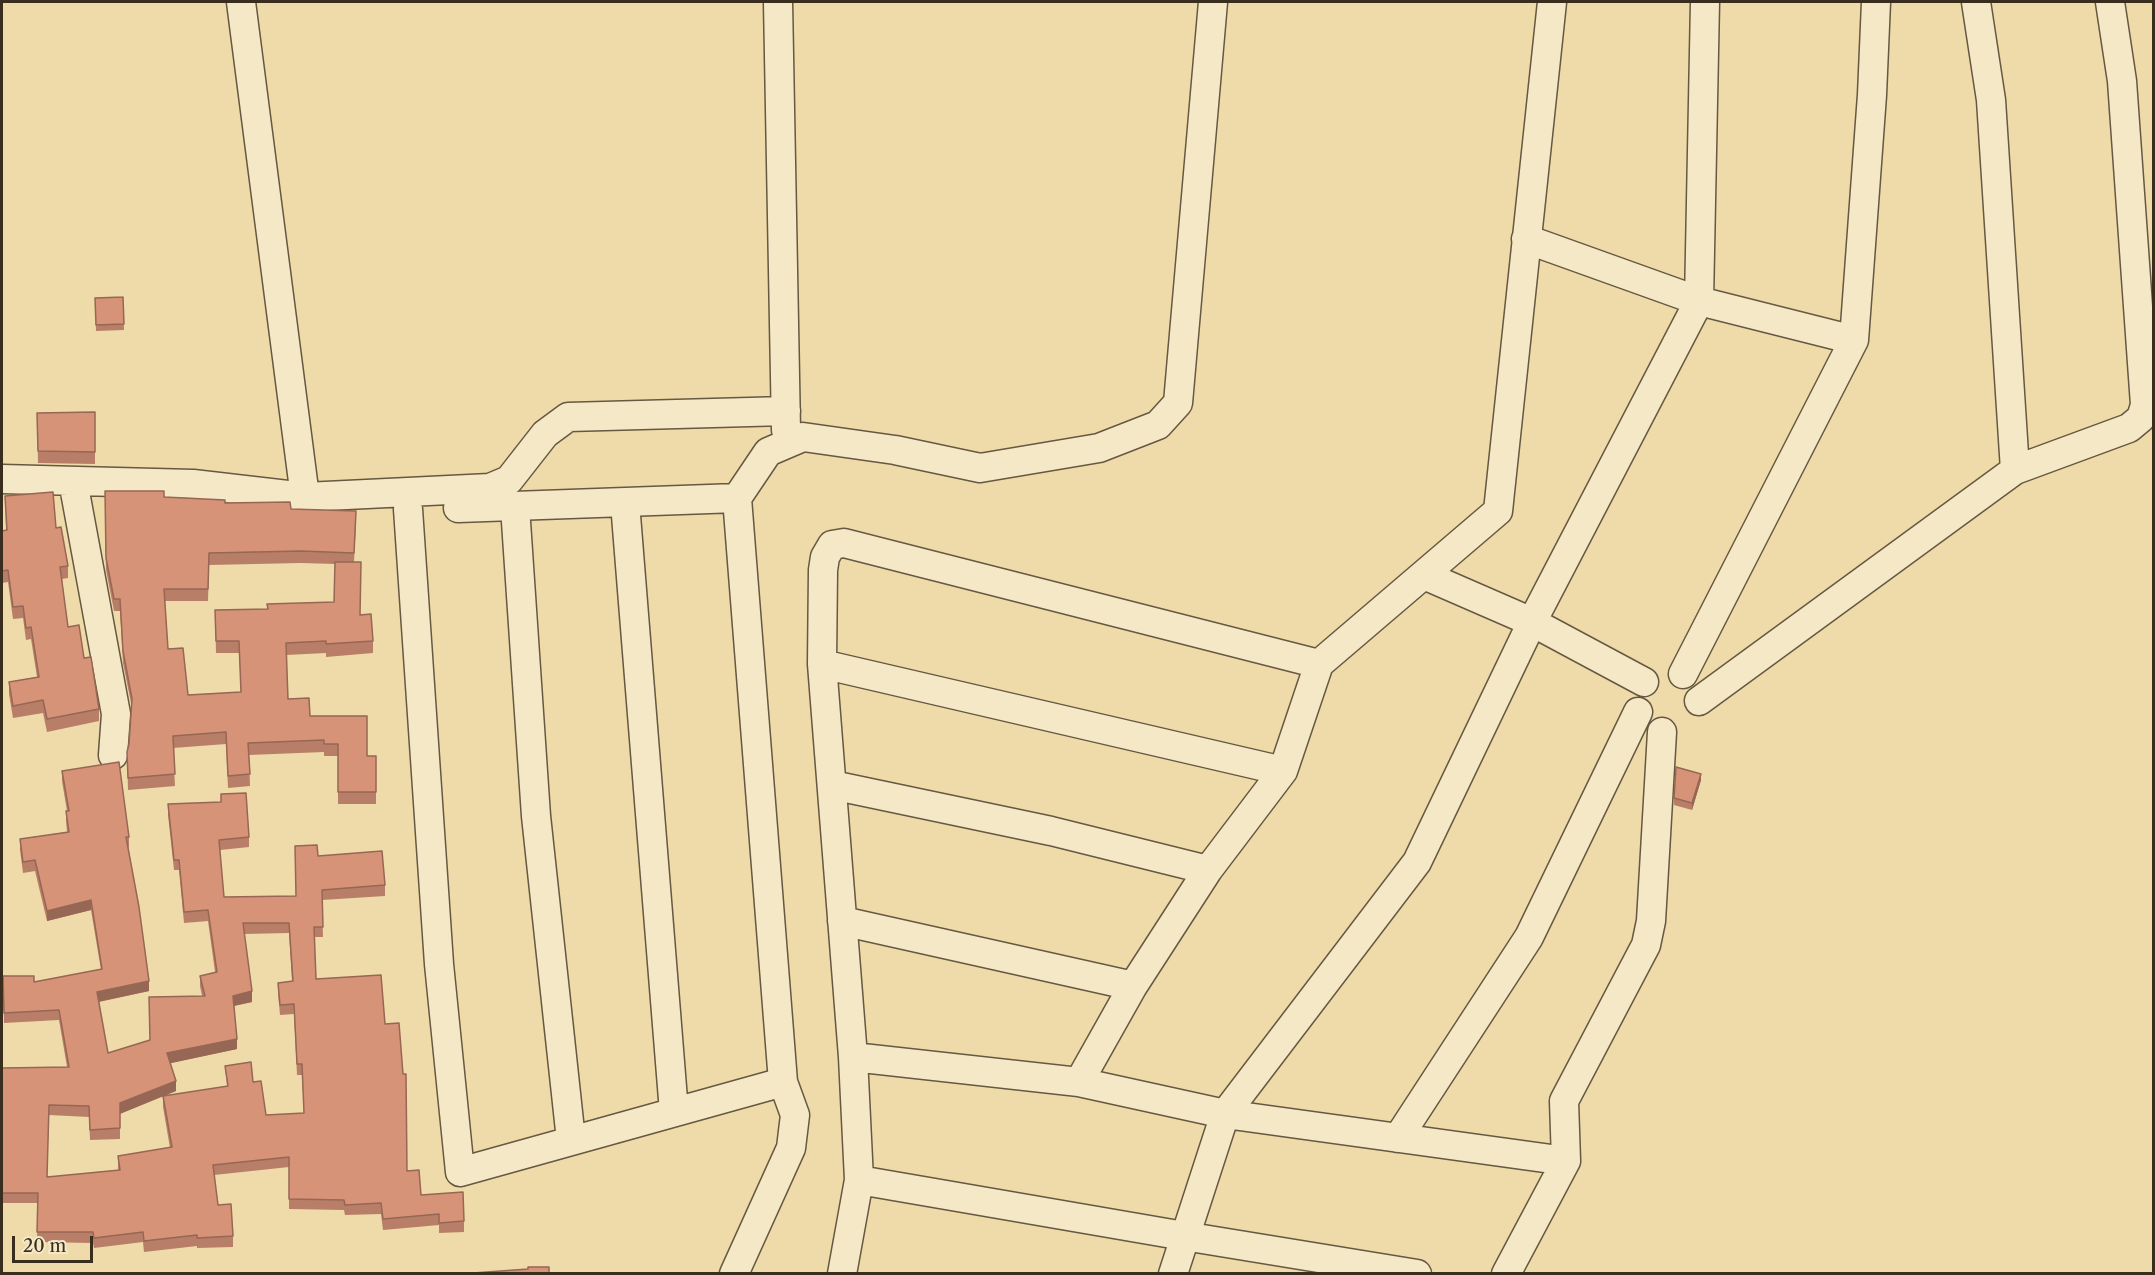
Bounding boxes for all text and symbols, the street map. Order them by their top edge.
scale bar [15,1224,96,1262]
text: 20 m [23,1235,66,1257]

